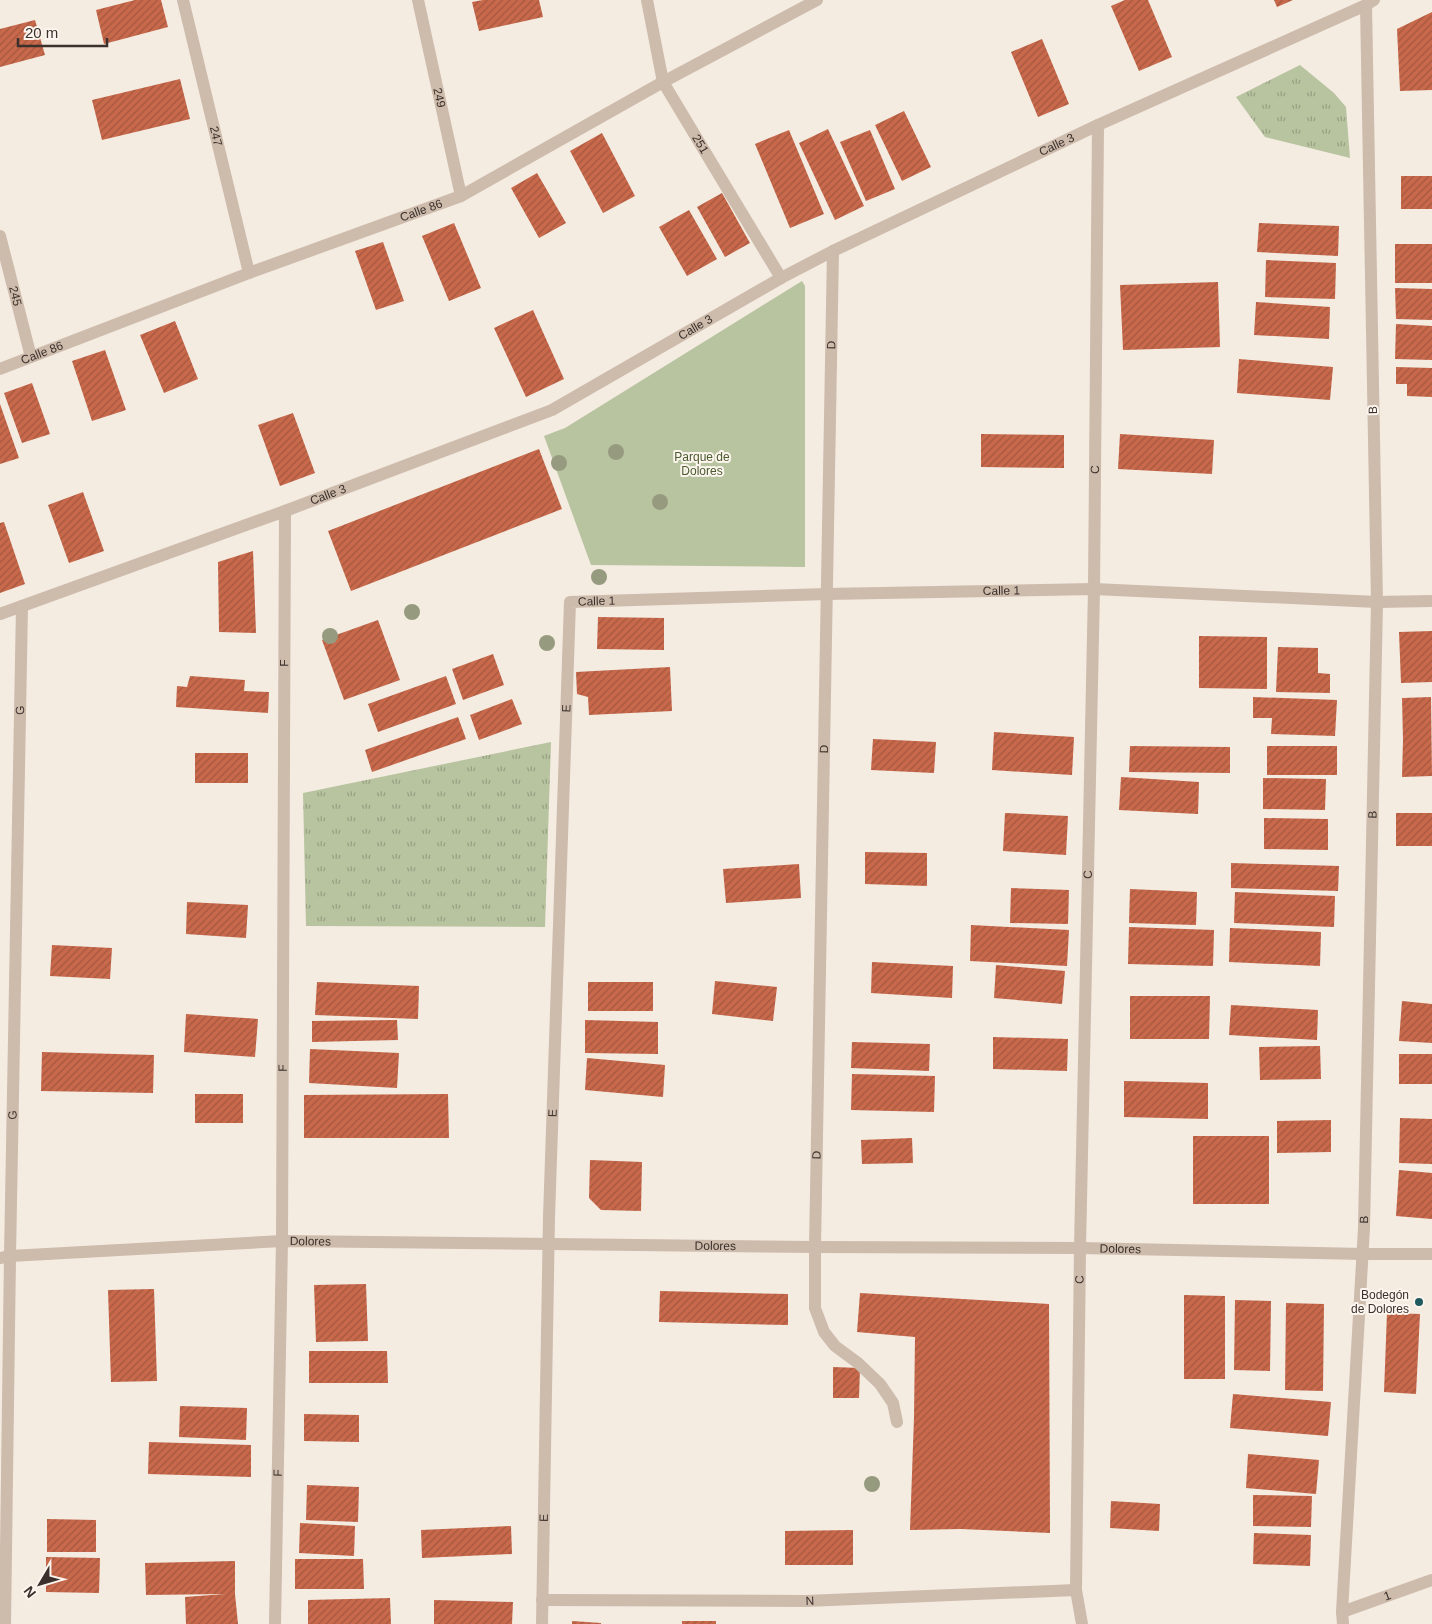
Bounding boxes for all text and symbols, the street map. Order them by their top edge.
scale bar [18,15,106,47]
text: 20 m [25,24,58,41]
street label: 249 [430,86,448,109]
street label: 247 [207,125,225,148]
street label: Calle 3 [1037,130,1077,159]
street label: 251 [689,132,712,157]
street label: Calle 86 [398,196,445,225]
street label: 245 [6,285,25,308]
street label: Calle 3 [676,312,715,343]
street label: Calle 86 [19,338,65,367]
street label: D [824,340,838,350]
street label: B [1366,406,1380,414]
park label: Parque de Dolores [674,450,730,478]
street label: C [1088,465,1102,474]
street label: Calle 3 [308,481,348,508]
street label: Calle 1 [983,583,1021,598]
street label: Calle 1 [578,594,616,609]
street label: F [277,659,291,667]
street label: E [559,704,574,713]
street label: G [13,705,27,715]
street label: D [817,744,831,754]
street label: B [1366,811,1380,819]
street label: C [1081,870,1095,879]
street label: F [276,1064,290,1072]
street label: E [545,1109,560,1117]
street label: G [6,1110,20,1120]
street label: D [810,1150,824,1159]
street label: B [1357,1216,1371,1224]
street label: Dolores [290,1234,331,1249]
street label: Dolores [695,1239,736,1253]
street label: Dolores [1099,1241,1141,1256]
street label: C [1073,1275,1087,1284]
place label: Bodegón de Dolores [1351,1288,1409,1316]
marker: Bodegón de Dolores [1413,1296,1425,1308]
street label: F [271,1469,285,1477]
street label: E [537,1514,551,1522]
north arrow [15,1559,65,1609]
text: N [20,1583,39,1601]
street label: 1 [1382,1588,1393,1604]
street label: N [805,1594,815,1608]

